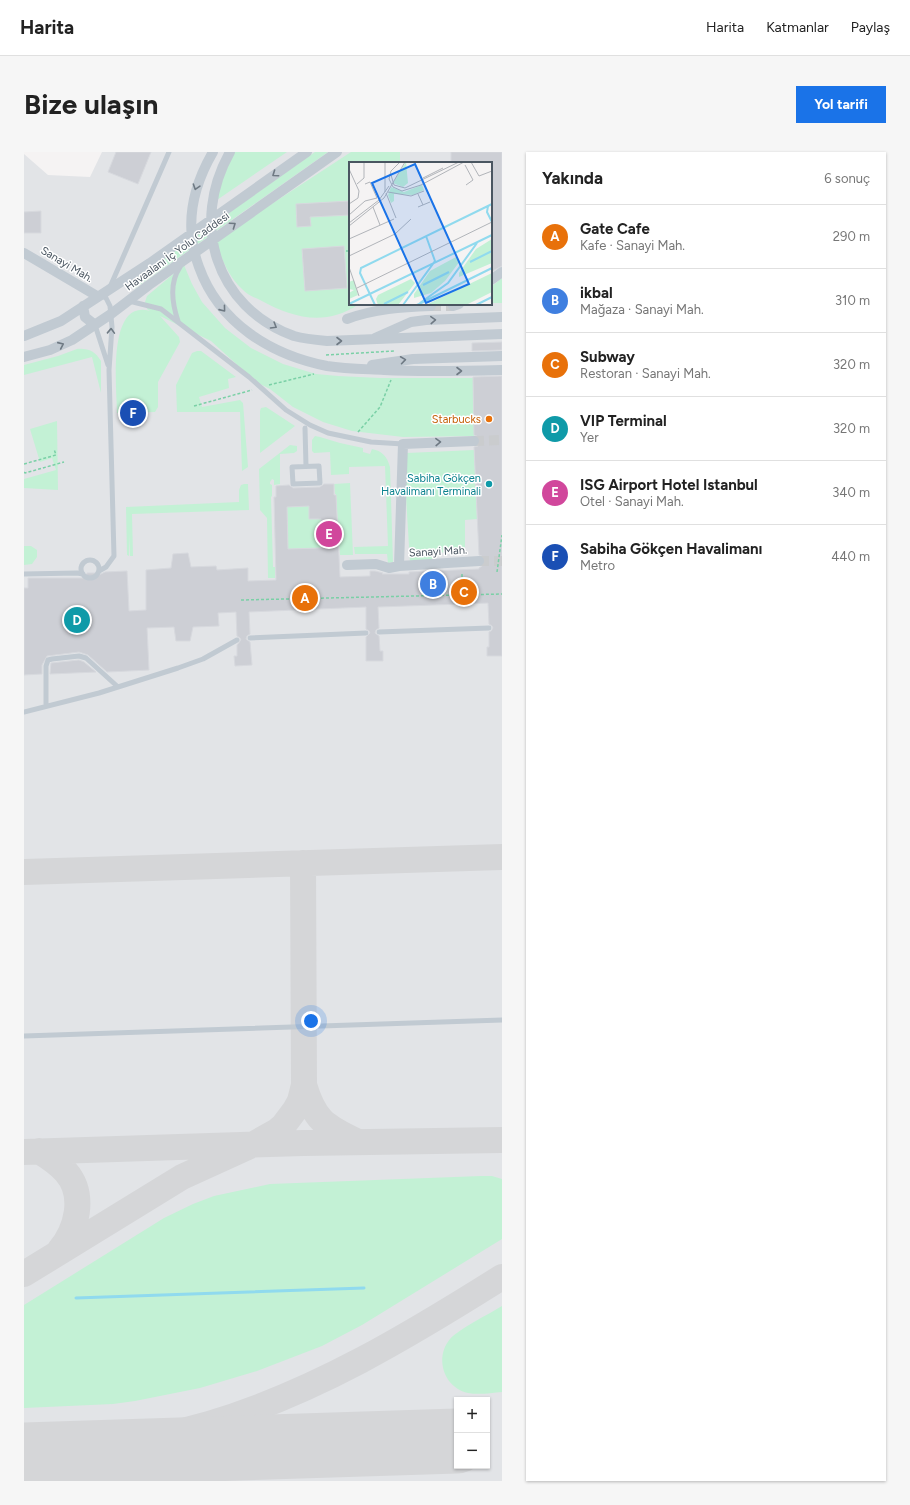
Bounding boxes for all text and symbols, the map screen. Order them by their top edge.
text: Harita [20,16,74,39]
text: Harita [706,19,744,36]
text: Katmanlar [766,19,829,36]
text: Paylaş [851,19,890,36]
button: Yol tarifi [796,86,886,123]
text: Bize ulaşın [24,87,158,121]
inset map [349,162,492,305]
text: Yakında [542,168,603,188]
one-way arrow [272,169,279,177]
text: 6 sonuç [824,171,870,186]
one-way arrow [193,183,201,190]
street label: Havaalanı İç Yolu Caddesi [123,209,232,294]
text: Gate Cafe [580,220,650,238]
one-way arrow [229,223,236,230]
text: A [550,229,560,244]
text: 290 m [833,229,870,244]
text: Kafe · Sanayi Mah. [580,238,685,253]
street label: Sanayi Mah. [38,244,95,285]
text: ikbal [580,284,613,302]
text: B [551,293,559,308]
text: 310 m [835,293,870,308]
text: Mağaza · Sanayi Mah. [580,302,704,317]
one-way arrow [218,304,225,311]
one-way arrow [430,316,436,324]
one-way arrow [270,321,277,328]
one-way arrow [107,328,116,334]
one-way arrow [336,337,342,345]
one-way arrow [57,342,64,350]
text: Subway [580,348,635,366]
one-way arrow [399,356,406,365]
text: C [550,357,560,372]
text: 320 m [833,357,870,372]
text: Restoran · Sanayi Mah. [580,366,711,381]
one-way arrow [456,367,462,375]
pin: F [120,398,146,428]
text: VIP Terminal [580,412,667,430]
place label: Starbucks [432,413,481,426]
marker: Starbucks [484,414,494,424]
text: D [550,421,560,436]
text: 320 m [833,421,870,436]
text: Yer [580,430,599,445]
one-way arrow [435,438,441,446]
place label: Sabiha Gökçen Havalimanı Terminali [381,472,481,498]
text: ISG Airport Hotel Istanbul [580,476,758,494]
marker: Sabiha Gökçen Havalimanı Terminali [484,479,494,489]
text: E [551,485,559,500]
text: 340 m [832,485,870,500]
text: Otel · Sanayi Mah. [580,494,684,509]
pin: E [316,519,342,549]
text: Sabiha Gökçen Havalimanı [580,540,763,558]
street label: Sanayi Mah. [409,543,468,560]
text: F [551,549,559,564]
text: 440 m [831,549,870,564]
text: Metro [580,558,615,573]
pin: B [420,569,446,599]
pin: C [451,577,477,607]
pin: A [292,583,318,613]
pin: D [64,605,90,635]
your location [301,1011,321,1031]
map controls [454,1397,490,1469]
button: + [454,1397,490,1433]
button: − [454,1433,490,1469]

